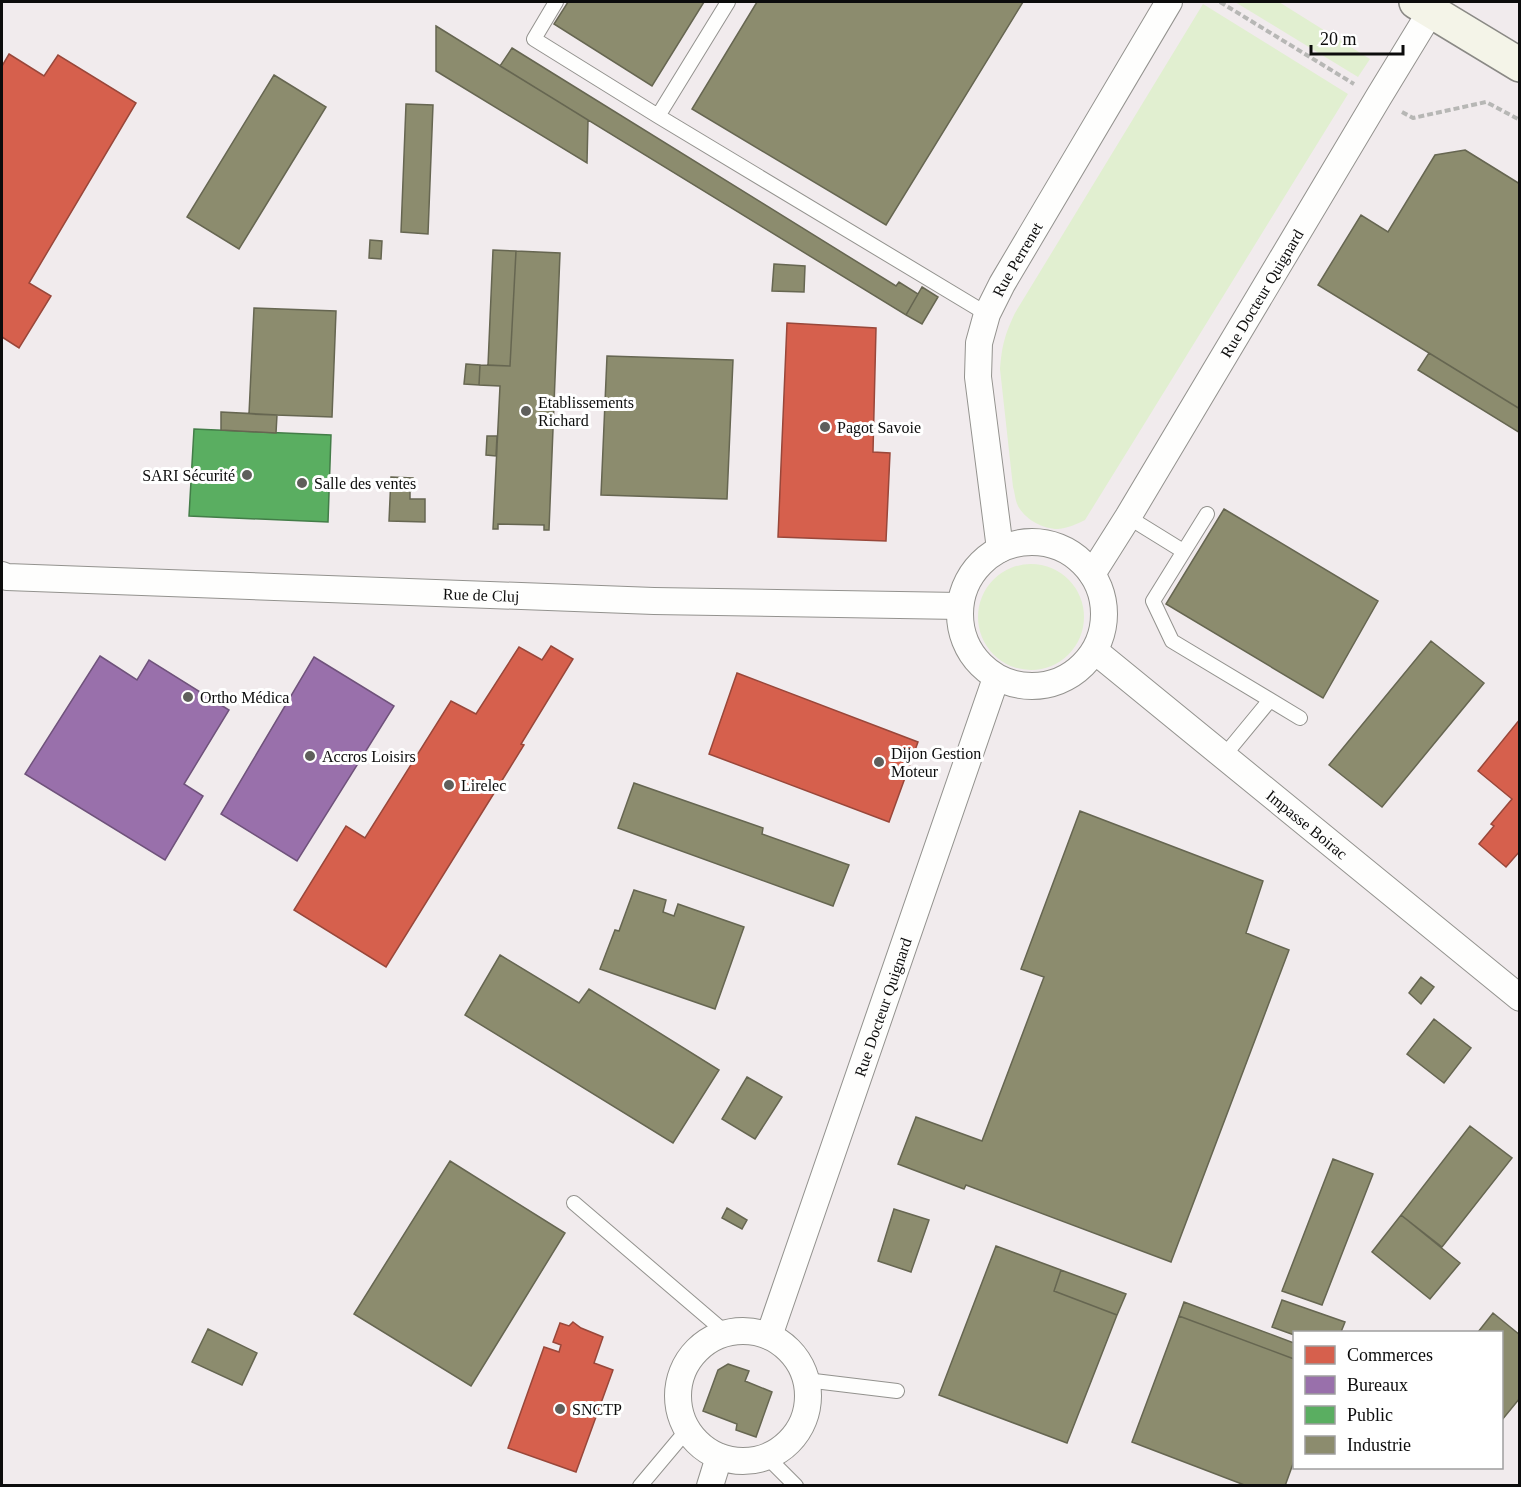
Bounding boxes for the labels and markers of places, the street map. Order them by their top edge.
place label: Etablissements Richard [538,394,634,429]
marker: Etablissements Richard [519,404,533,418]
place label: Pagot Savoie [837,419,921,437]
marker: Pagot Savoie [818,420,832,434]
place label: SARI Sécurité [142,467,235,484]
marker: SARI Sécurité [240,468,254,482]
place label: Salle des ventes [314,475,416,492]
marker: Salle des ventes [295,476,309,490]
place label: Ortho Médica [200,689,289,706]
marker: Ortho Médica [181,690,195,704]
place label: Dijon Gestion Moteur [891,745,981,780]
place label: Accros Loisirs [322,748,416,765]
marker: Accros Loisirs [303,749,317,763]
marker: Dijon Gestion Moteur [872,755,886,769]
place label: Lirelec [461,777,506,794]
marker: Lirelec [442,778,456,792]
place label: SNCTP [572,1401,622,1418]
marker: SNCTP [553,1402,567,1416]

